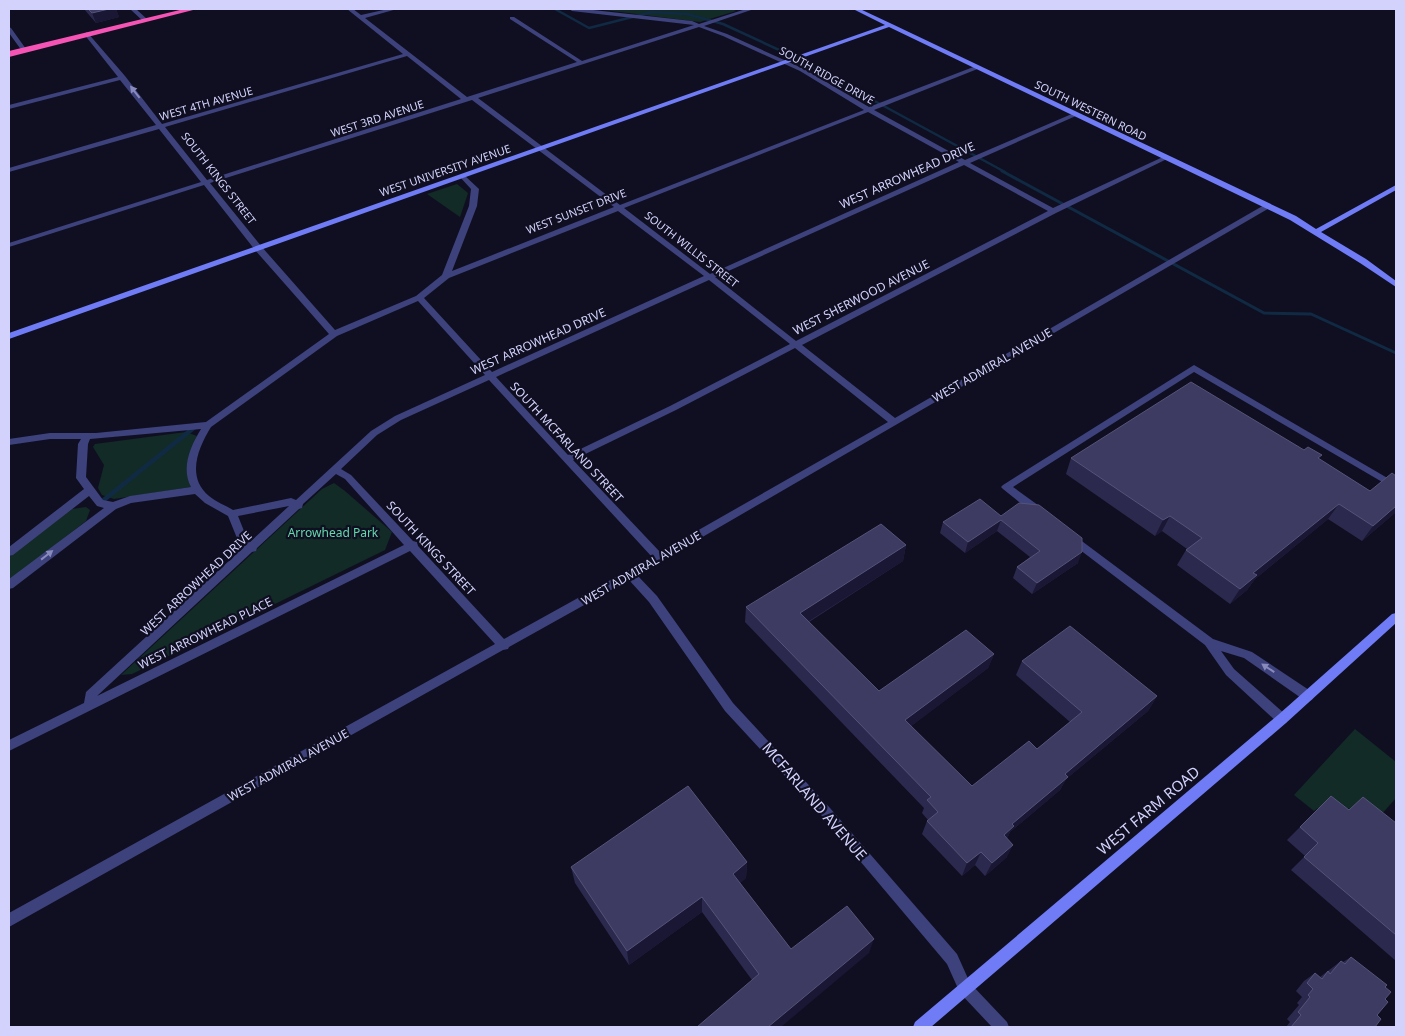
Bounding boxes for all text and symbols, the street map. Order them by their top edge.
street label: SOUTH RIDGE DRIVE [777,43,877,107]
street label: SOUTH WESTERN ROAD [1033,76,1149,144]
street label: WEST 4TH AVENUE [157,82,255,124]
one-way arrow [129,86,140,99]
street label: WEST 3RD AVENUE [328,96,426,140]
street label: SOUTH KINGS STREET [178,129,260,227]
street label: WEST ARROWHEAD DRIVE [837,137,977,213]
street label: WEST UNIVERSITY AVENUE [377,140,513,200]
street label: WEST SUNSET DRIVE [524,185,628,237]
street label: SOUTH WILLIS STREET [642,208,742,290]
street label: WEST SHERWOOD AVENUE [790,255,932,339]
street label: WEST ARROWHEAD DRIVE [468,303,608,379]
street label: WEST ADMIRAL AVENUE [929,324,1055,406]
street label: SOUTH MCFARLAND STREET [507,378,628,506]
street label: SOUTH KINGS STREET [383,497,479,599]
park label: Arrowhead Park [288,524,379,541]
street label: WEST ARROWHEAD DRIVE [137,527,255,639]
street label: WEST ADMIRAL AVENUE [578,527,704,609]
one-way arrow [40,550,53,561]
street label: WEST ARROWHEAD PLACE [135,593,275,673]
one-way arrow [1261,664,1275,673]
street label: WEST ADMIRAL AVENUE [225,725,351,805]
street label: MCFARLAND AVENUE [758,738,872,864]
street label: WEST FARM ROAD [1093,761,1203,859]

